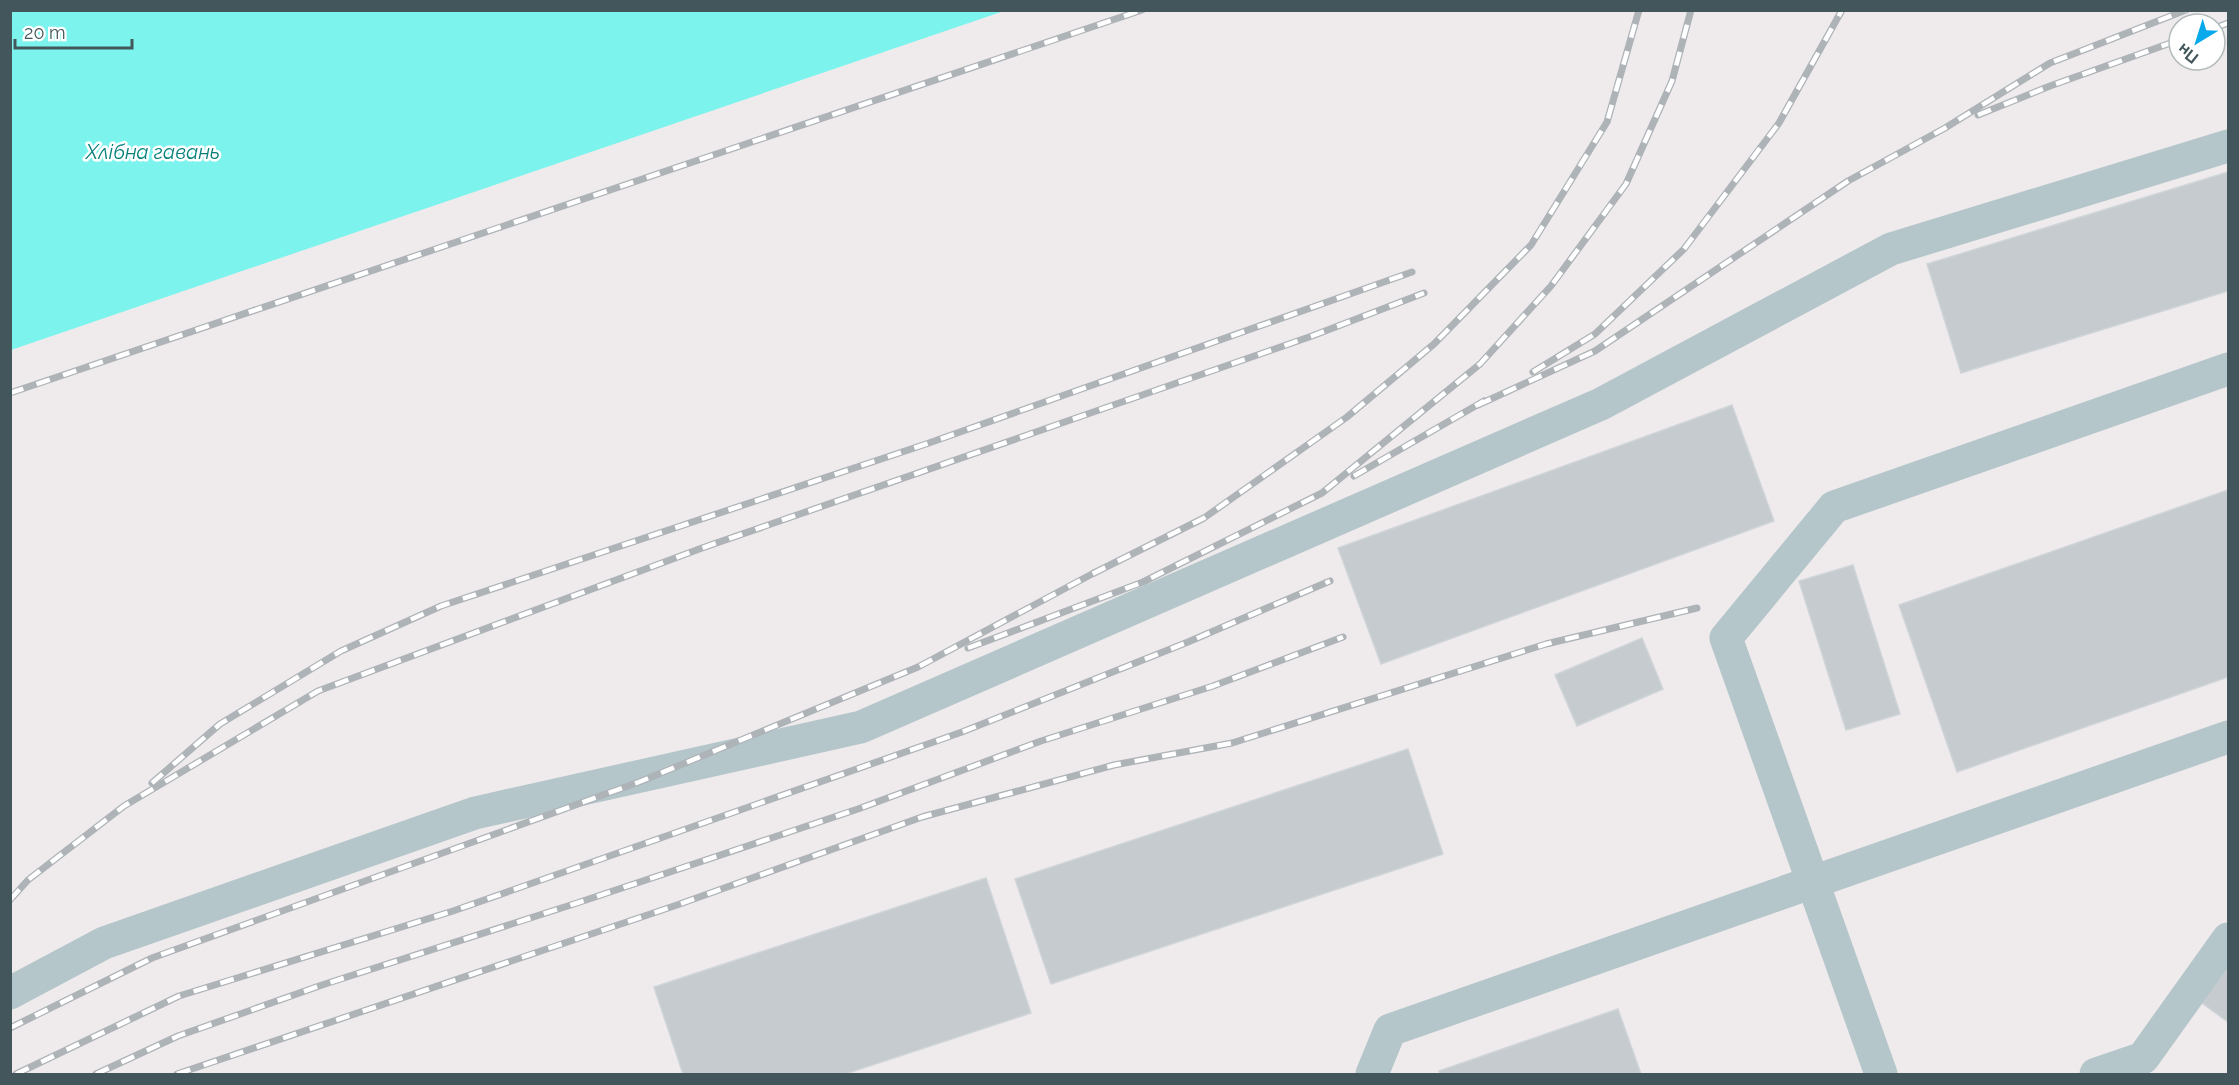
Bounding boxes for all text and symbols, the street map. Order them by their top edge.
scale bar [15,12,132,50]
north arrow [2167,12,2227,72]
text: 20 m [24,22,66,43]
text: Пн [2174,39,2202,67]
water label: Хлібна гавань [84,140,220,164]

